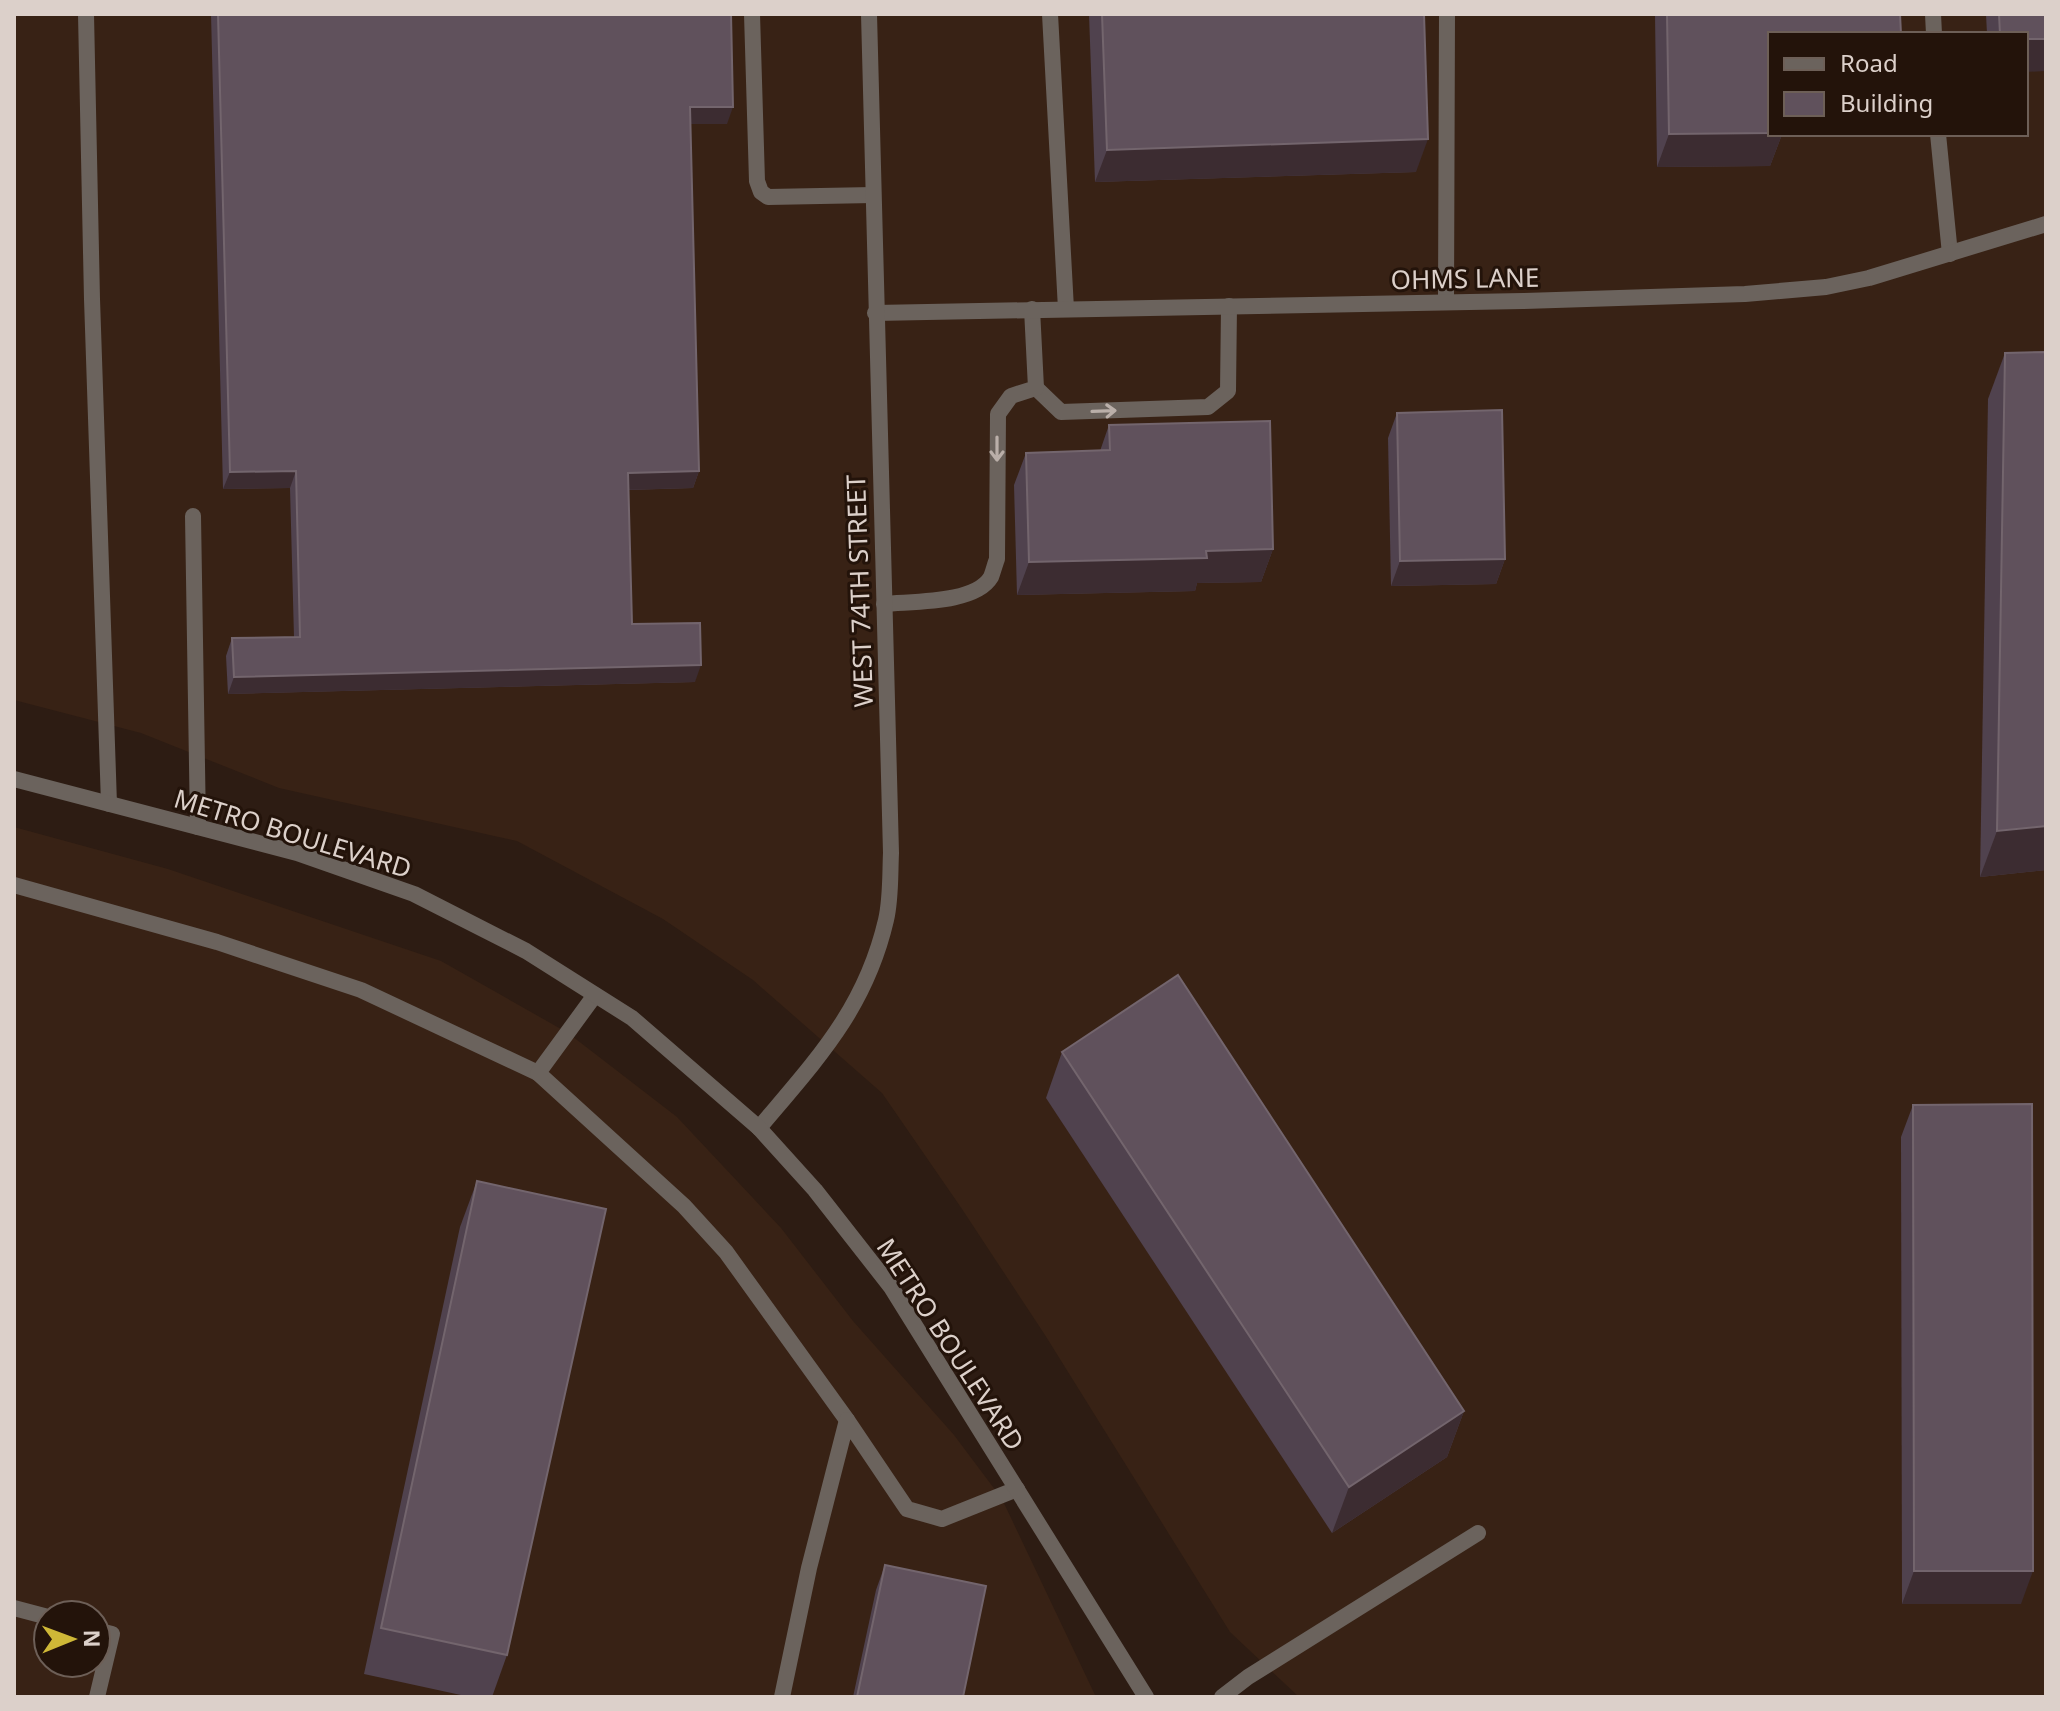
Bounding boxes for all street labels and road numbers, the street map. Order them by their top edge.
street label: OHMS LANE [1390,259,1540,297]
street label: WEST 74TH STREET [837,474,881,708]
street label: METRO BOULEVARD [170,780,416,886]
street label: METRO BOULEVARD [869,1231,1033,1457]

